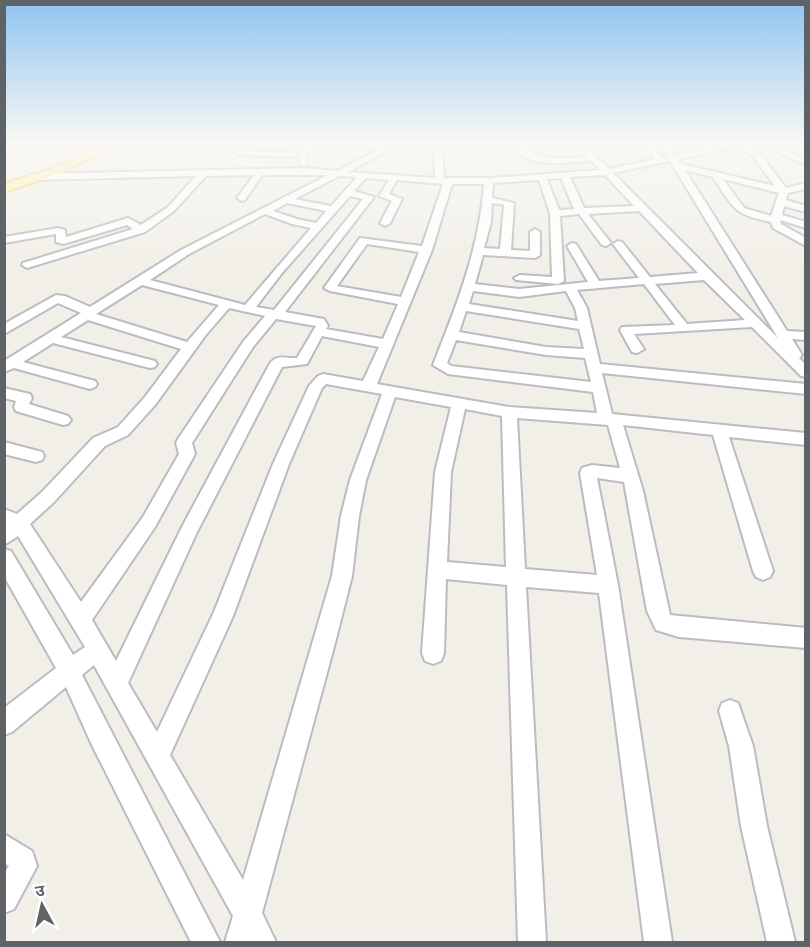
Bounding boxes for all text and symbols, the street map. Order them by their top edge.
north arrow [12,875,72,935]
text: उ [34,880,47,901]

